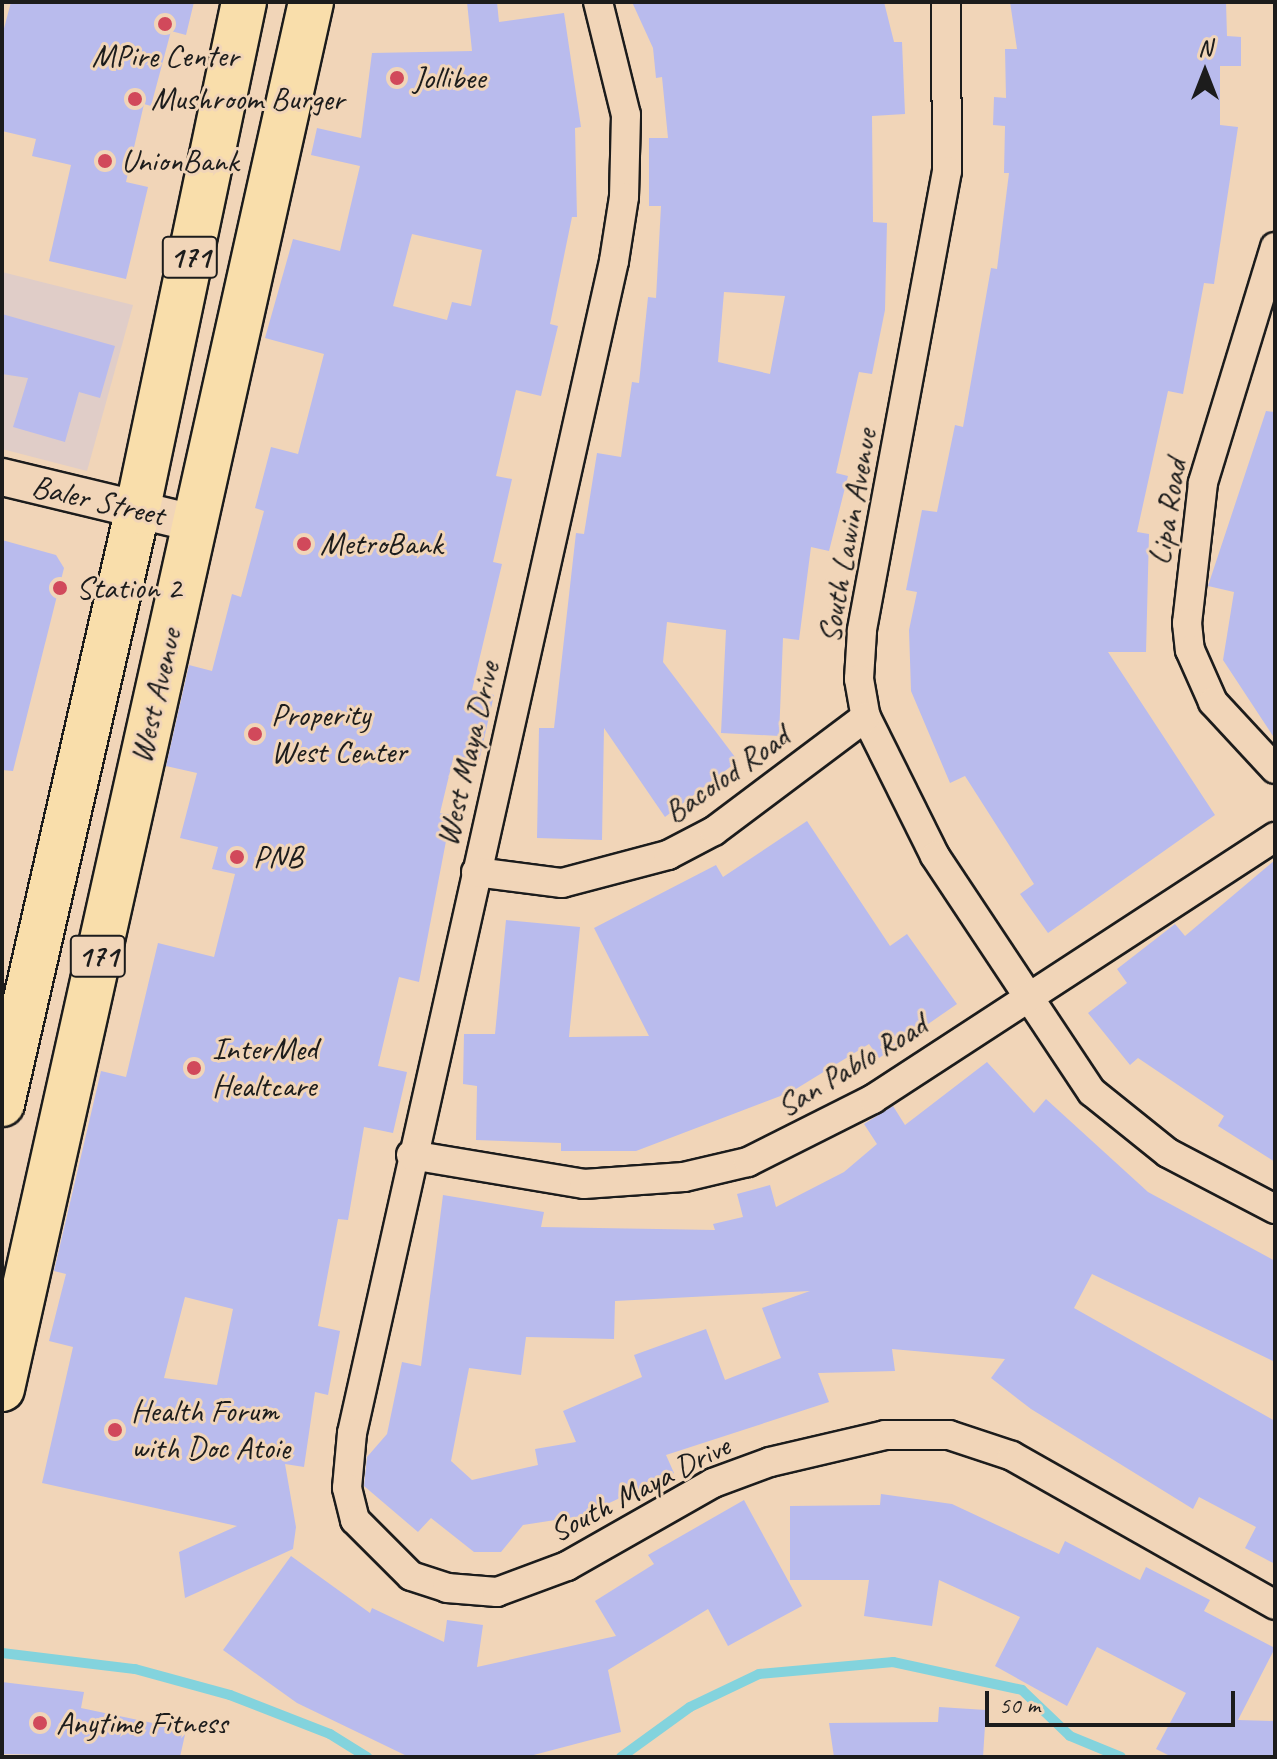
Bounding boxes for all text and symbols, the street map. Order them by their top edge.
marker: MPire Center [156,15,174,33]
north arrow [1165,32,1245,112]
text: N [1198,34,1212,62]
place label: MPire Center [92,37,238,75]
place label: Jollibee [413,59,485,97]
marker: Jollibee [388,69,406,87]
place label: Mushroom Burger [151,80,344,118]
marker: Mushroom Burger [126,90,144,108]
place label: UnionBank [121,142,238,180]
marker: UnionBank [96,152,114,170]
road number: 171 [160,231,220,283]
street label: South Lawin Avenue [810,426,886,646]
street label: Lipa Road [1141,457,1195,567]
street label: Baler Street [28,467,168,535]
place label: MetroBank [320,525,442,563]
marker: MetroBank [295,535,313,553]
place label: Station 2 [76,569,181,607]
marker: Station 2 [51,579,69,597]
street label: West Avenue [122,625,190,767]
street label: West Maya Drive [428,658,508,850]
place label: Properity West Center [271,697,406,772]
street label: Bacolod Road [657,718,797,832]
marker: Properity West Center [246,725,264,743]
place label: PNB [253,838,302,876]
marker: PNB [228,848,246,866]
road number: 171 [68,930,128,982]
street label: San Pablo Road [769,1006,935,1126]
place label: InterMed Healtcare [212,1031,317,1106]
marker: InterMed Healtcare [183,1057,205,1079]
place label: Health Forum with Doc Atoie [131,1393,290,1468]
marker: Health Forum with Doc Atoie [106,1421,124,1439]
street label: South Maya Drive [544,1427,736,1551]
scale bar [989,1675,1239,1725]
text: 50 m [999,1690,1040,1720]
place label: Anytime Fitness [56,1704,228,1742]
marker: Anytime Fitness [31,1714,49,1732]

